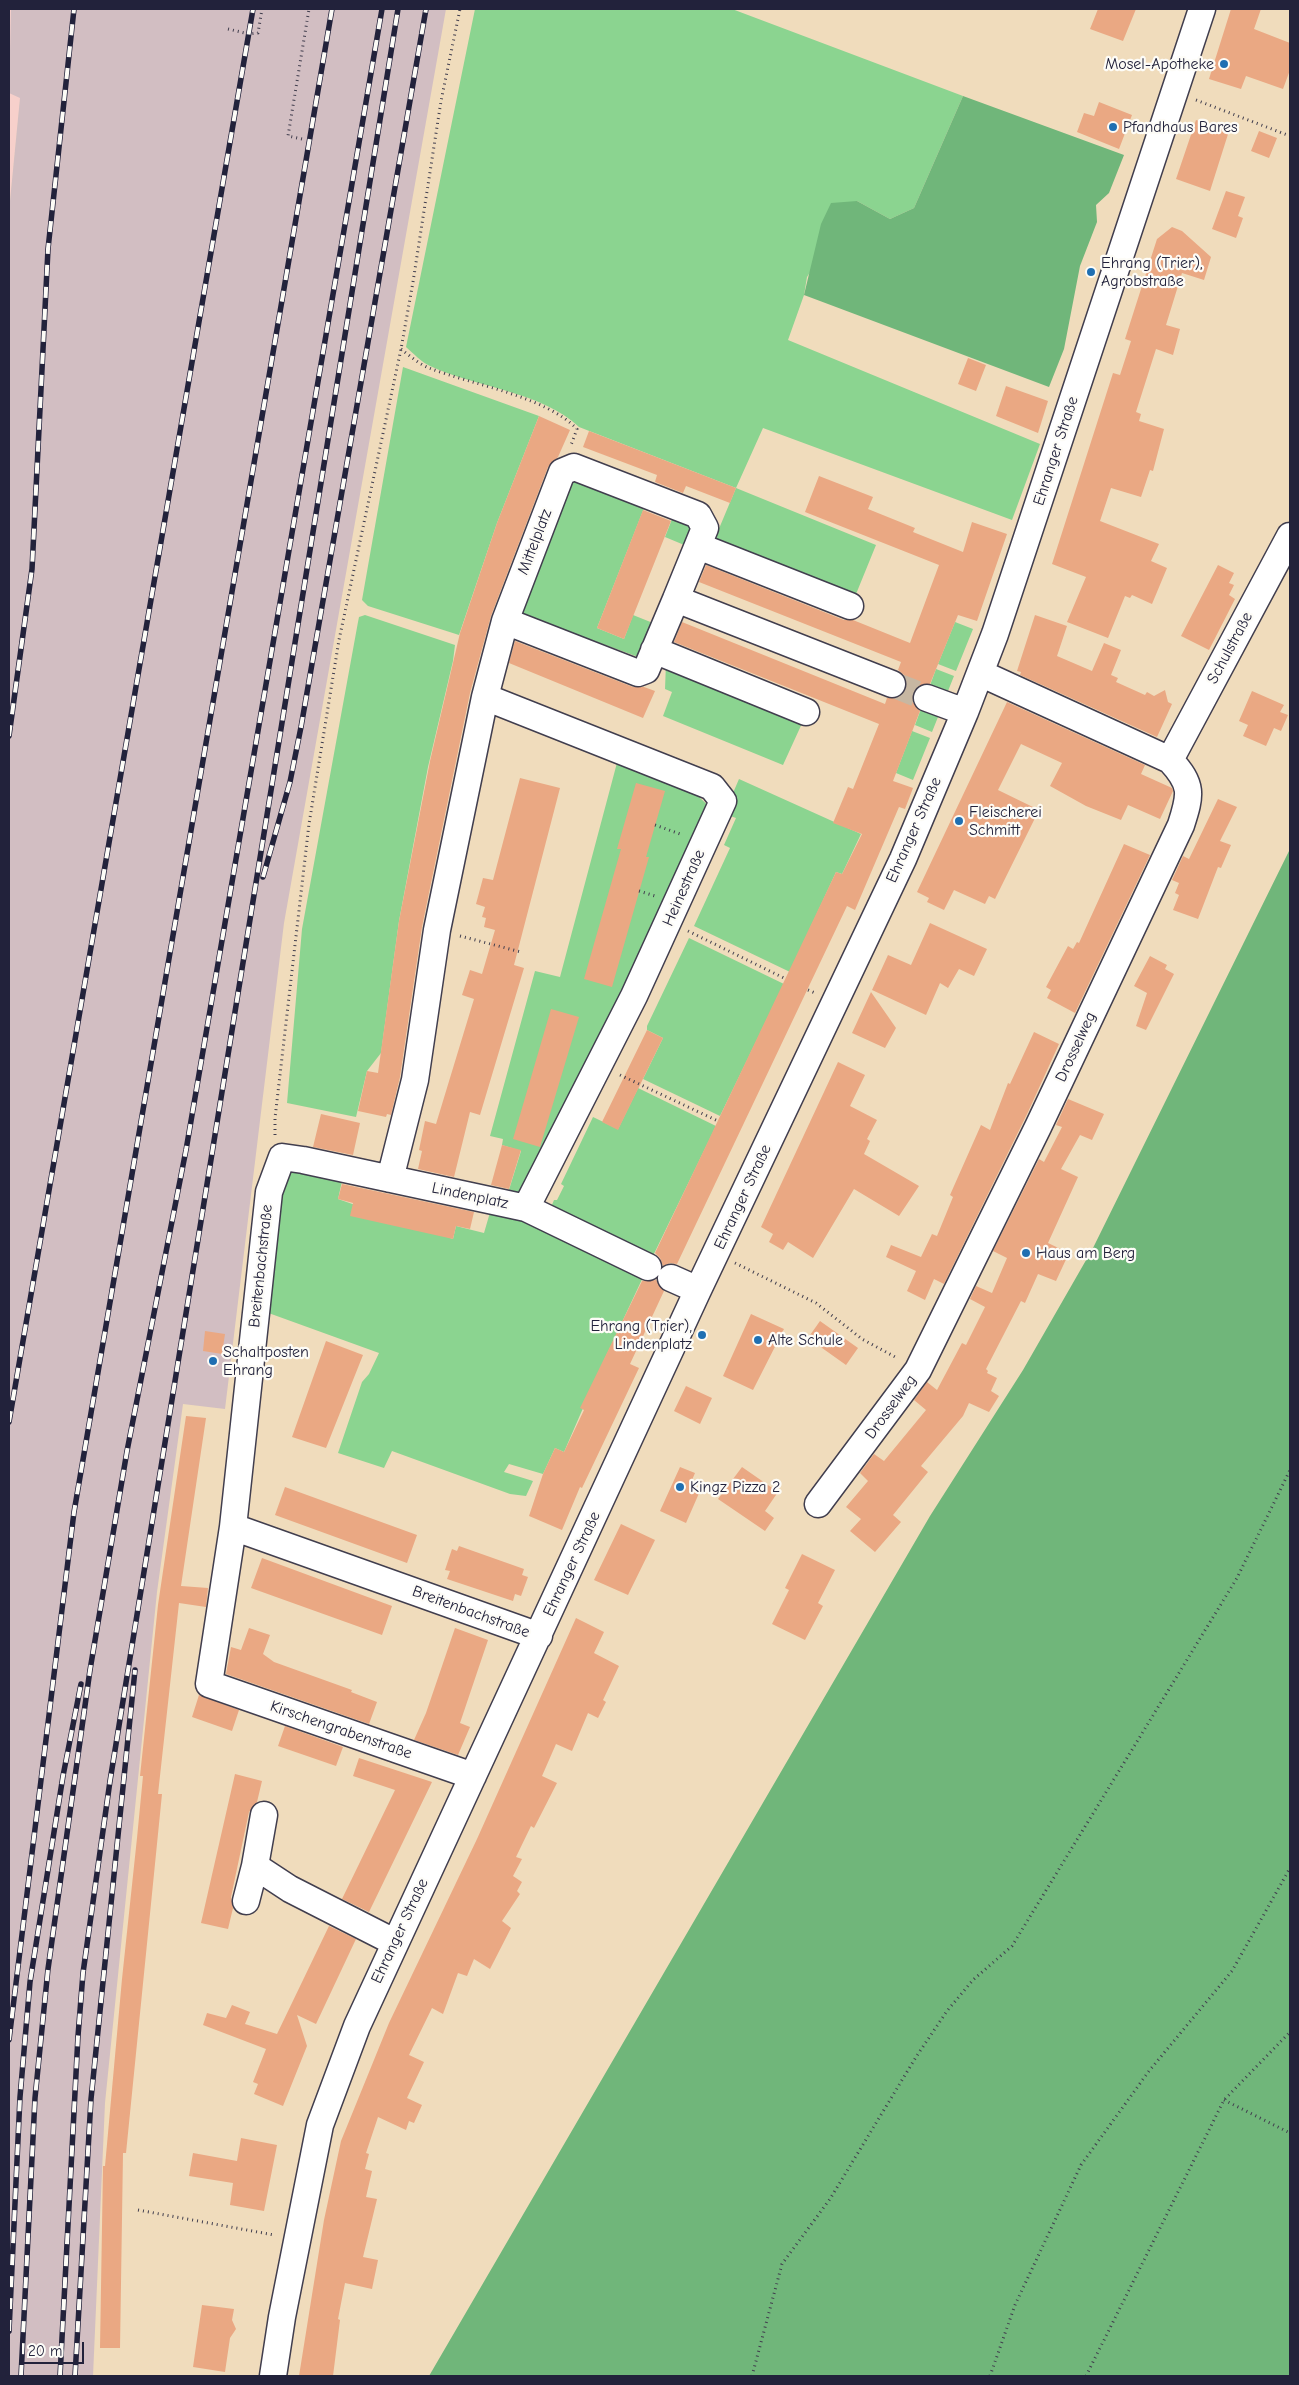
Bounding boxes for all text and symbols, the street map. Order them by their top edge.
place label: Mosel-Apotheke [1105,54,1214,74]
marker: Mosel-Apotheke [1218,58,1230,70]
place label: Pfandhaus Bares [1123,117,1238,137]
marker: Pfandhaus Bares [1107,121,1119,133]
place label: Ehrang (Trier), Agrobstraße [1101,253,1203,291]
marker: Ehrang (Trier), Agrobstraße [1085,266,1097,278]
street label: Ehranger Straße [1029,394,1083,508]
street label: Mittelplatz [514,506,556,578]
street label: Schulstraße [1203,609,1257,687]
street label: Ehranger Straße [882,774,946,886]
place label: Fleischerei Schmitt [969,802,1042,840]
marker: Fleischerei Schmitt [953,815,965,827]
street label: Heinestraße [659,847,709,929]
street label: Drosselweg [1051,1009,1101,1085]
street label: Ehranger Straße [710,1141,776,1253]
street label: Lindenplatz [430,1179,510,1213]
street label: Breitenbachstraße [245,1204,277,1328]
place label: Haus am Berg [1036,1243,1135,1263]
marker: Haus am Berg [1020,1247,1032,1259]
place label: Ehrang (Trier), Lindenplatz [590,1316,692,1354]
marker: Ehrang (Trier), Lindenplatz [696,1329,708,1341]
place label: Alte Schule [768,1330,843,1350]
marker: Alte Schule [752,1334,764,1346]
place label: Schaltposten Ehrang [223,1342,309,1380]
marker: Schaltposten Ehrang [207,1355,219,1367]
street label: Drosselweg [861,1371,921,1443]
place label: Kingz Pizza 2 [690,1477,780,1497]
marker: Kingz Pizza 2 [674,1481,686,1493]
street label: Ehranger Straße [539,1508,605,1620]
street label: Breitenbachstraße [410,1582,532,1642]
street label: Kirschengrabenstraße [267,1697,415,1763]
street label: Ehranger Straße [367,1875,433,1987]
scale bar [22,2332,86,2364]
text: 20 m [28,2342,62,2360]

